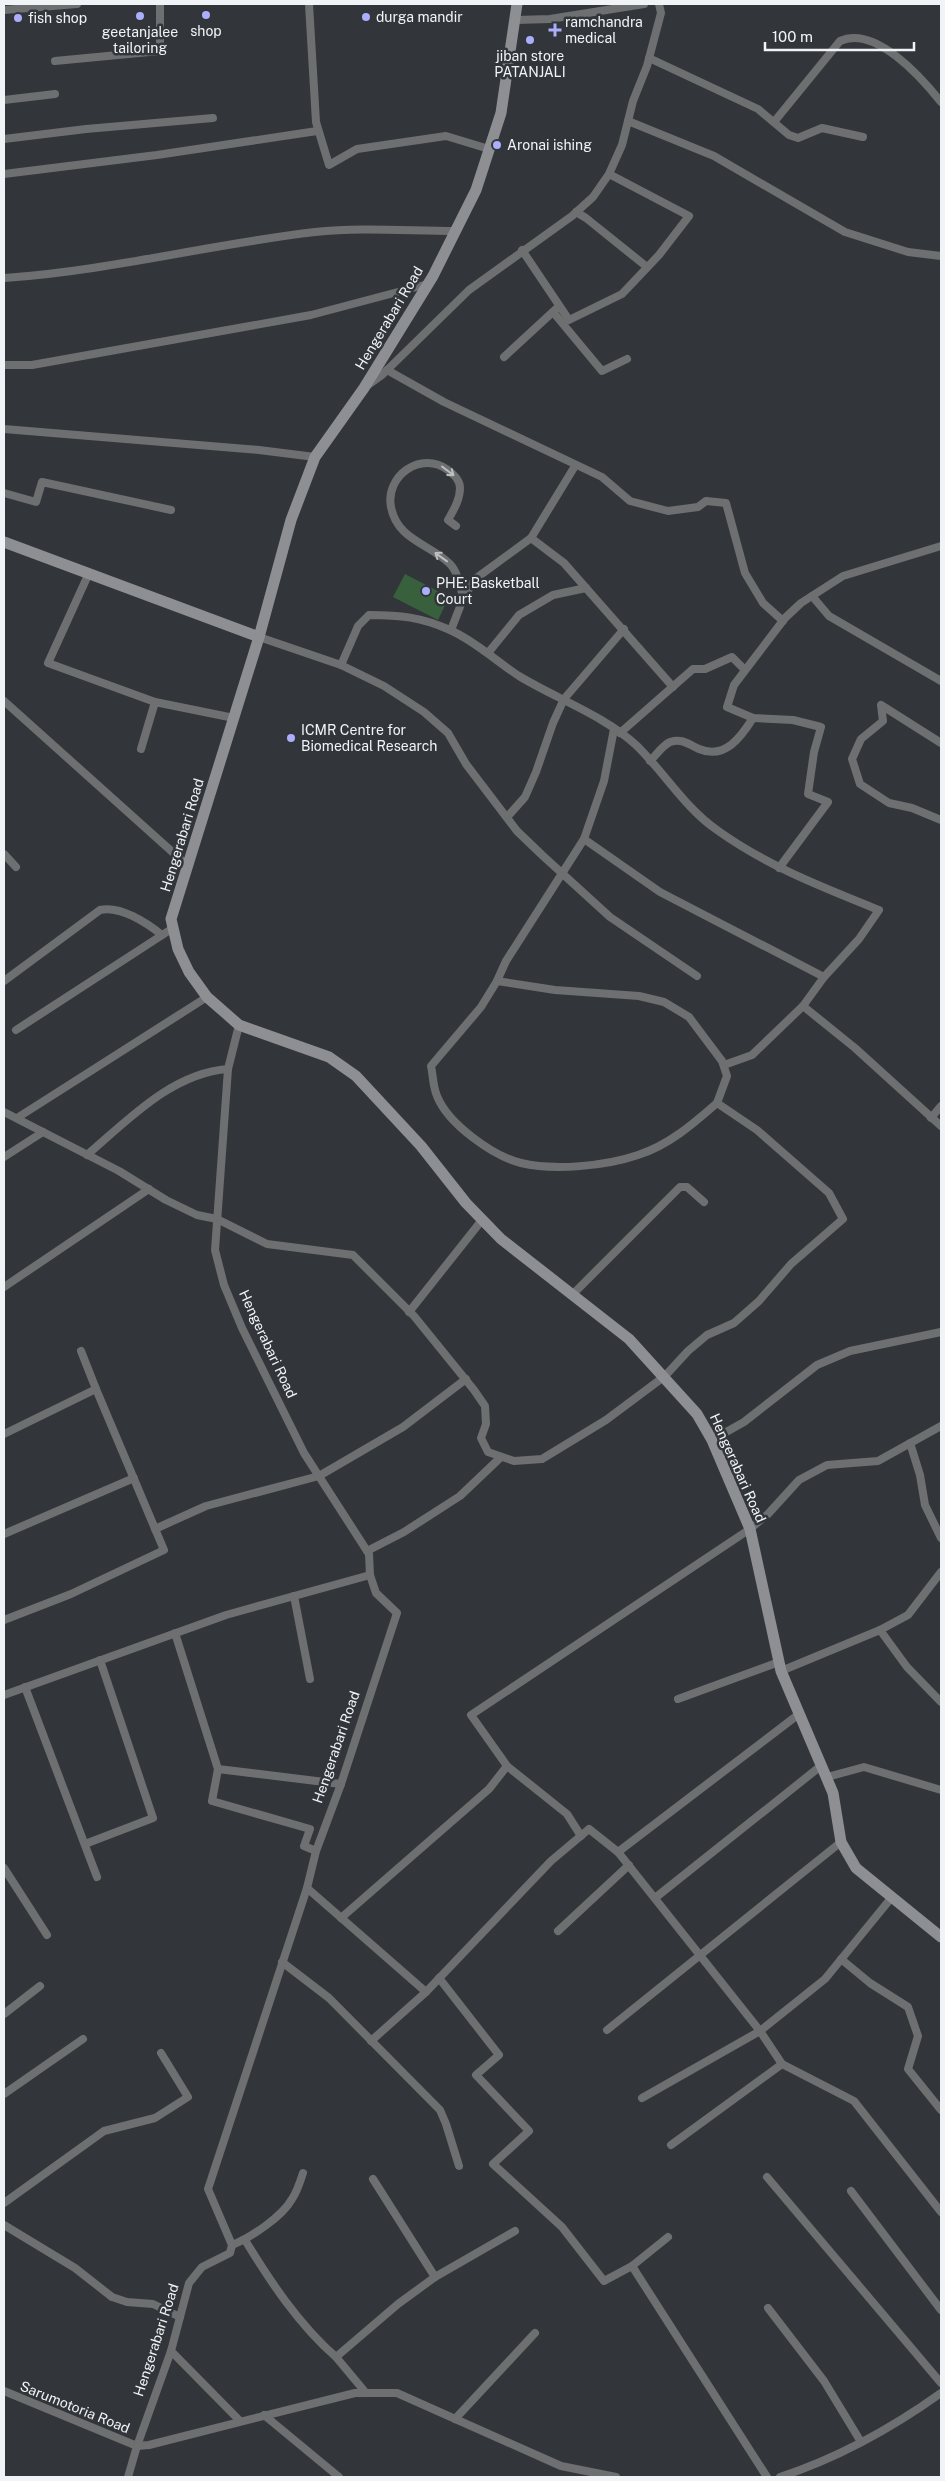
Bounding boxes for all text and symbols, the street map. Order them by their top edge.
marker: shop [200,9,212,21]
place label: durga mandir [376,9,463,25]
place label: fish shop [28,10,87,26]
marker: geetanjalee tailoring [134,10,146,22]
marker: durga mandir [360,11,372,23]
marker: fish shop [12,12,24,24]
place label: ramchandra medical [565,14,643,46]
scale bar [765,20,914,52]
place label: shop [190,23,222,39]
place label: geetanjalee tailoring [102,24,178,56]
marker: ramchandra medical [549,24,561,36]
text: 100 m [772,28,813,45]
marker: jiban store PATANJALI [524,34,536,46]
place label: jiban store PATANJALI [494,48,566,80]
place label: Aronai ishing [507,137,592,153]
marker: Aronai ishing [491,139,503,151]
street label: Hengerabari Road [352,264,426,372]
one-way arrow [441,466,455,476]
one-way arrow [435,552,448,563]
place label: PHE: Basketball Court [436,575,540,607]
marker: PHE: Basketball Court [420,585,432,597]
place label: ICMR Centre for Biomedical Research [301,722,437,754]
marker: ICMR Centre for Biomedical Research [285,732,297,744]
street label: Hengerabari Road [157,776,207,894]
street label: Hengerabari Road [236,1287,300,1401]
street label: Hengerabari Road [707,1411,769,1525]
street label: Hengerabari Road [309,1689,363,1805]
street label: Hengerabari Road [130,2282,182,2398]
street label: Sarumotoria Road [18,2378,132,2436]

